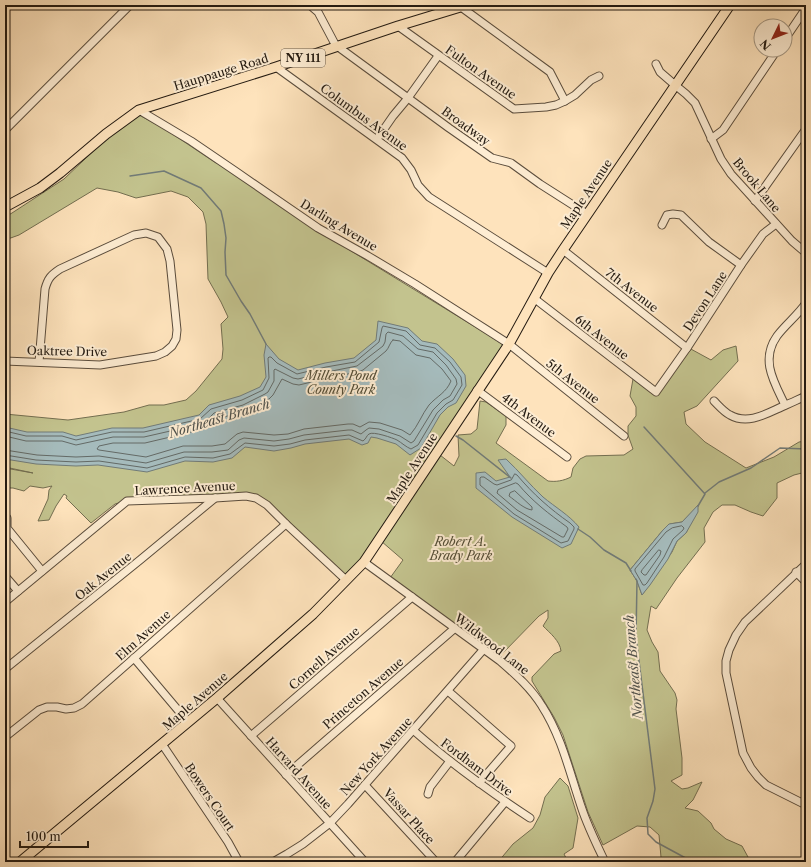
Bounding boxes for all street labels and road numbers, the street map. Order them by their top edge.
street label: Fulton Avenue [443,42,520,102]
road number: NY 111 [281,49,325,67]
street label: Hauppauge Road [172,50,271,94]
street label: Columbus Avenue [318,80,411,154]
street label: Broadway [439,103,493,149]
street label: Brook Lane [730,155,784,215]
street label: Maple Avenue [557,156,615,232]
street label: Darling Avenue [298,196,381,254]
street label: 7th Avenue [603,265,662,315]
street label: Devon Lane [680,268,730,334]
street label: 6th Avenue [572,311,632,363]
street label: Oaktree Drive [27,343,107,359]
street label: 5th Avenue [543,355,603,407]
street label: 4th Avenue [499,390,559,440]
street label: Maple Avenue [384,430,441,506]
street label: Lawrence Avenue [134,478,236,498]
street label: Oak Avenue [72,548,134,603]
street label: Elm Avenue [113,606,174,663]
street label: Wildwood Lane [451,610,533,678]
street label: Cornell Avenue [286,623,362,693]
street label: Princeton Avenue [320,654,406,732]
street label: Maple Avenue [159,668,231,733]
street label: New York Avenue [337,714,415,798]
street label: Harvard Avenue [263,734,335,812]
street label: Fordham Drive [438,735,516,799]
street label: Bowers Court [182,760,239,834]
street label: Vassar Place [379,784,438,847]

